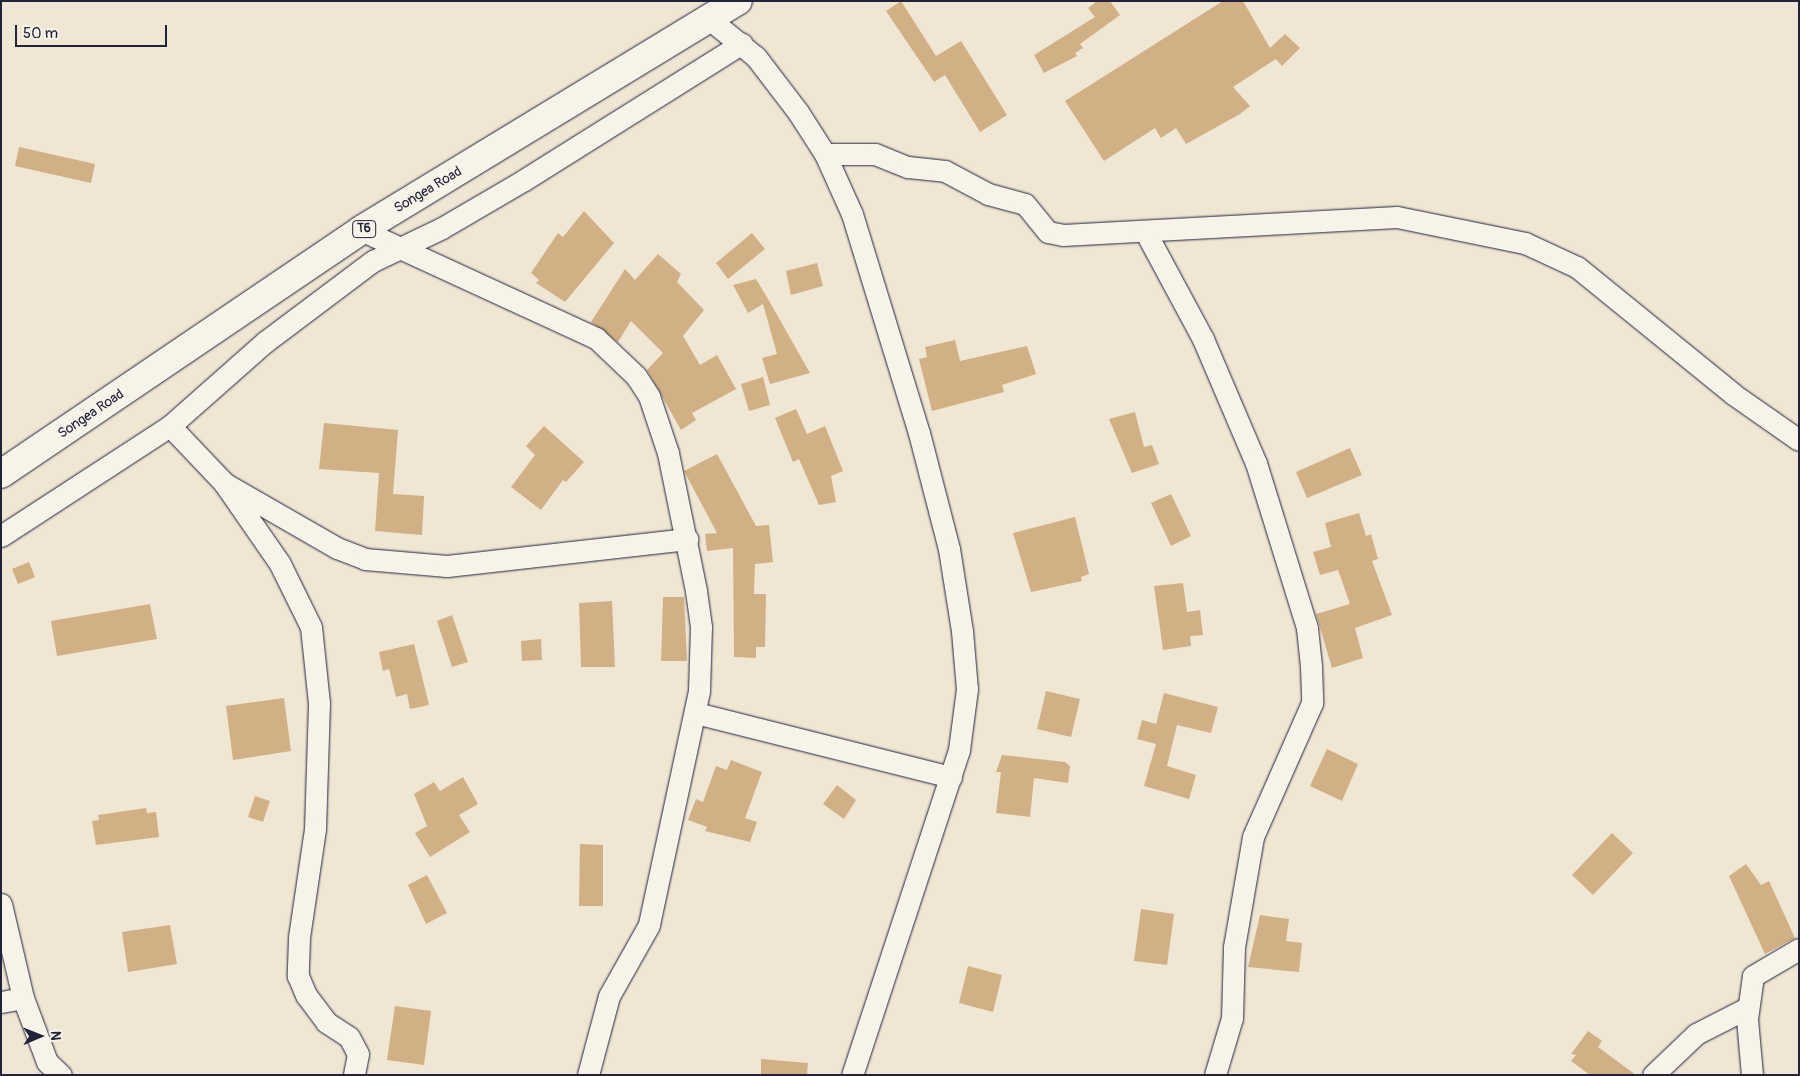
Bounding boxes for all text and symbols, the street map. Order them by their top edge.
scale bar [18,15,170,47]
text: 50 m [23,24,58,43]
street label: Songea Road [391,163,465,217]
road number: T6 [352,220,376,238]
street label: Songea Road [55,386,127,442]
north arrow [15,1011,65,1061]
text: N [47,1031,64,1041]

